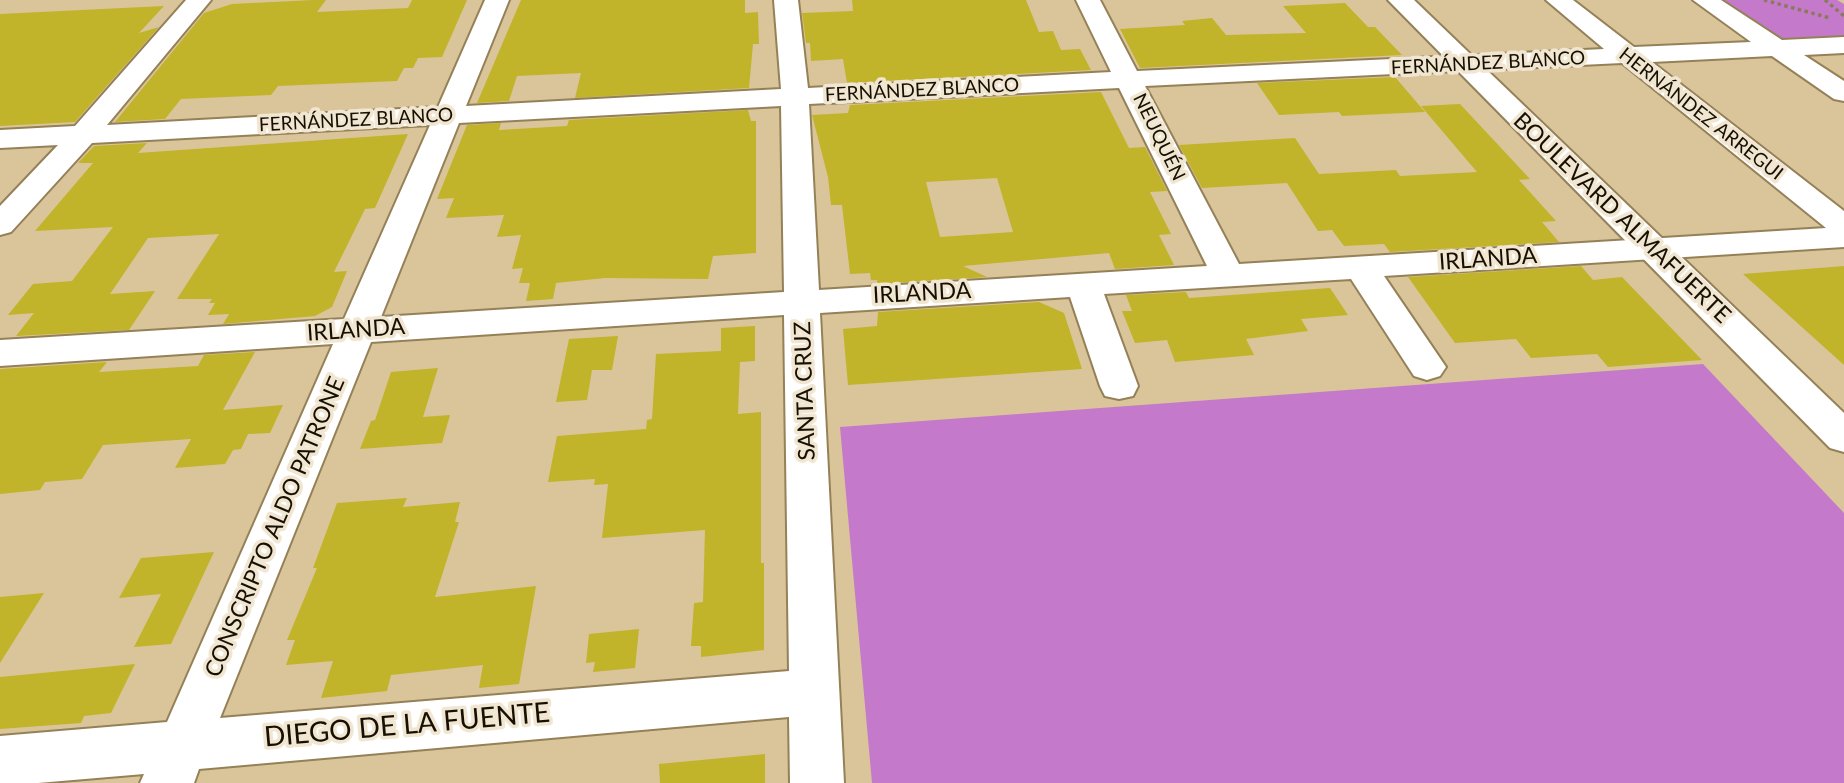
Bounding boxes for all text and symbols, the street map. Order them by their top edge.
street label: HERNÁNDEZ ARREGUI [1615,43,1787,185]
street label: FERNÁNDEZ BLANCO [1390,47,1586,79]
street label: FERNÁNDEZ BLANCO [824,74,1020,106]
street label: NEUQUÉN [1128,90,1190,184]
street label: FERNÁNDEZ BLANCO [258,104,454,136]
street label: BOULEVARD ALMAFUERTE [1508,107,1736,329]
street label: IRLANDA [1438,242,1538,276]
street label: IRLANDA [872,277,972,309]
street label: IRLANDA [306,313,406,347]
street label: SANTA CRUZ [789,321,821,461]
street label: CONSCRIPTO ALDO PATRONE [199,373,351,681]
street label: DIEGO DE LA FUENTE [263,696,551,754]

